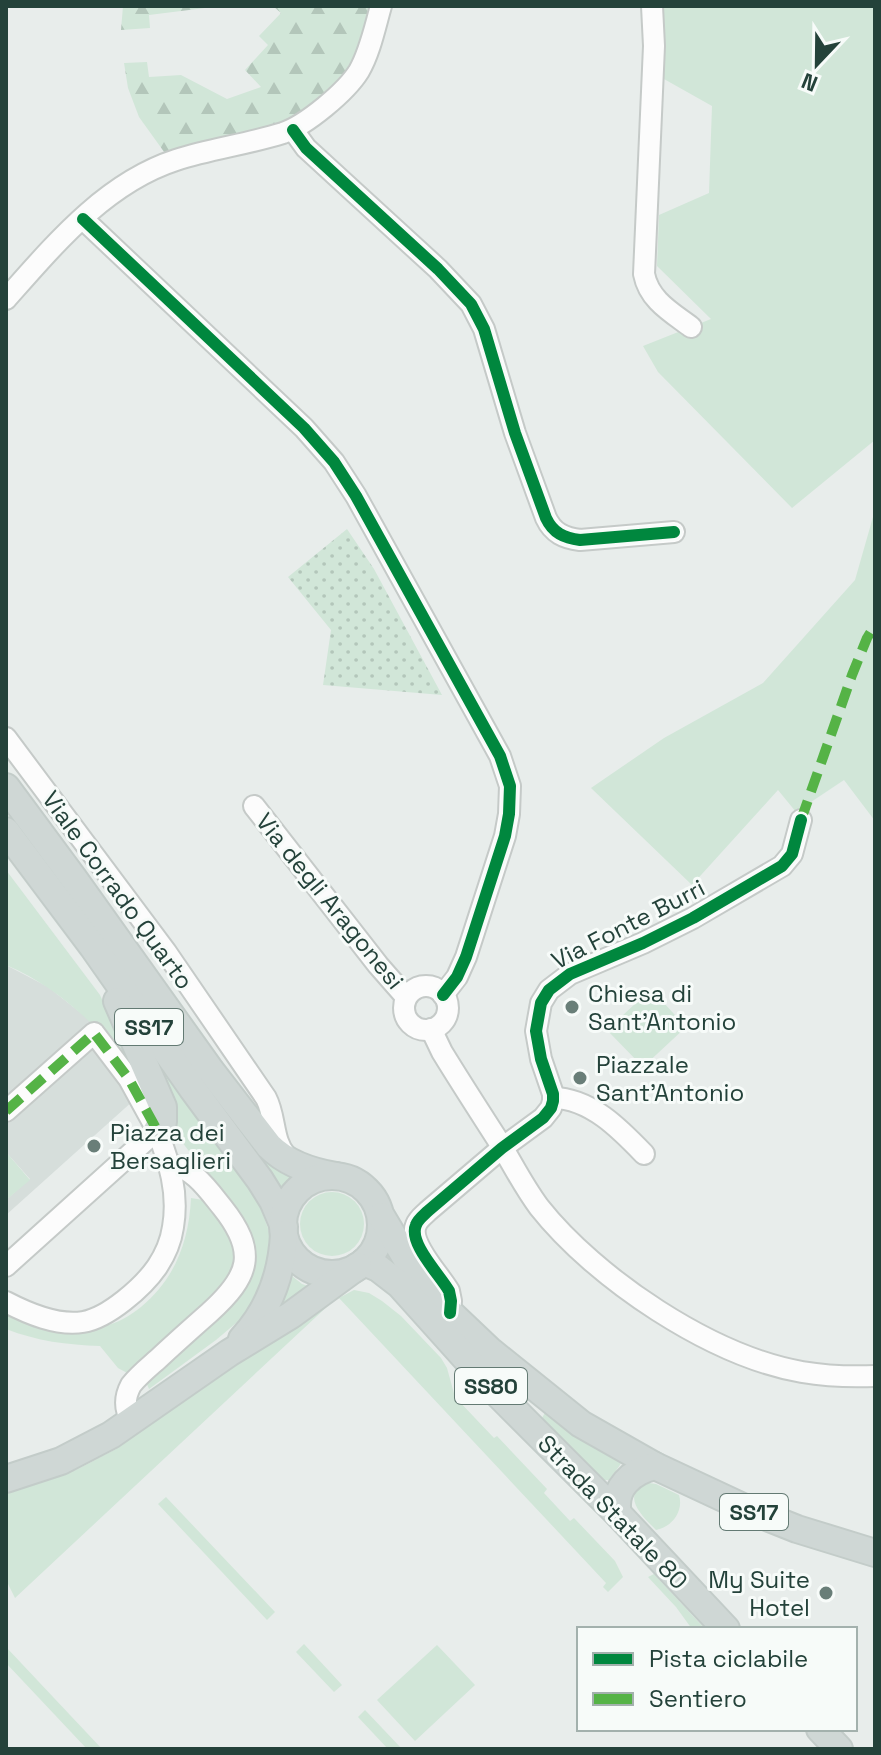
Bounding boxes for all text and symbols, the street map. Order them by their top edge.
north arrow [777,24,857,104]
text: N [797,67,822,98]
street label: Viale Corrado Quarto [36,785,200,995]
street label: Via degli Aragonesi [249,806,411,996]
street label: Via Fonte Burri [546,872,710,976]
place label: Chiesa di Sant'Antonio [588,978,736,1037]
marker: Chiesa di Sant'Antonio [563,998,581,1016]
road number: SS17 [115,1009,183,1045]
place label: Piazzale Sant'Antonio [596,1049,744,1108]
marker: Piazzale Sant'Antonio [571,1069,589,1087]
place label: Piazza dei Bersaglieri [110,1117,231,1176]
marker: Piazza dei Bersaglieri [85,1137,103,1155]
road number: SS80 [455,1368,527,1404]
street label: Strada Statale 80 [531,1428,695,1596]
road number: SS17 [720,1494,788,1530]
place label: My Suite Hotel [708,1564,810,1623]
marker: My Suite Hotel [817,1584,835,1602]
legend [577,1627,857,1731]
text: Pista ciclabile [649,1643,808,1674]
text: Sentiero [649,1683,747,1714]

